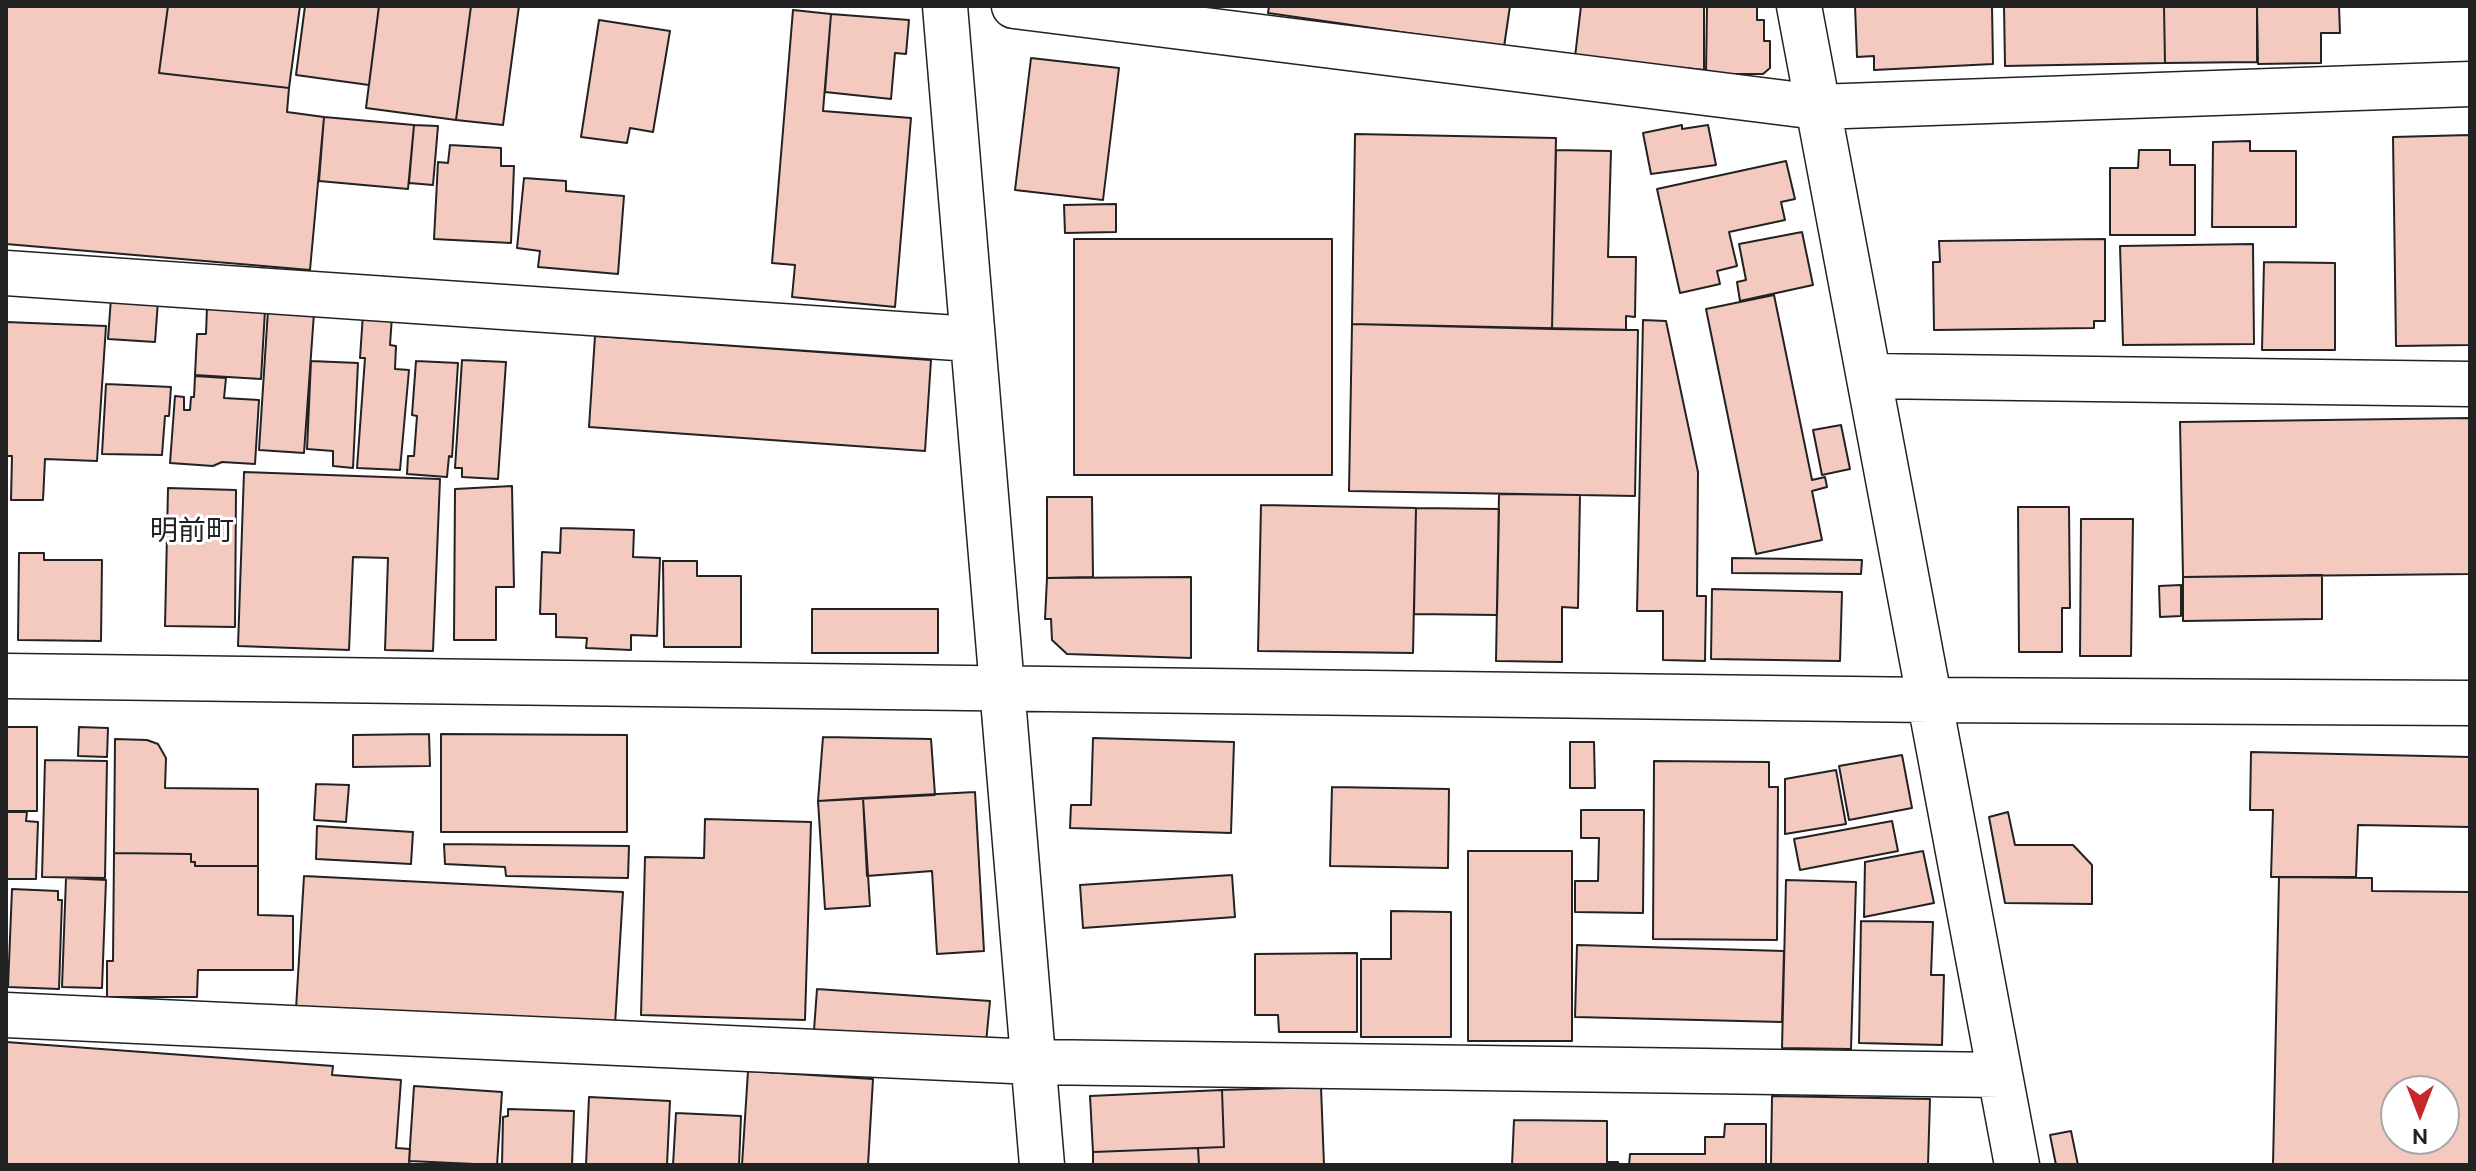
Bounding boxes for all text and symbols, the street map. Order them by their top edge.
district label: 明前町 [150,514,234,548]
north arrow [2380,1075,2460,1155]
text: N [2412,1125,2428,1150]

